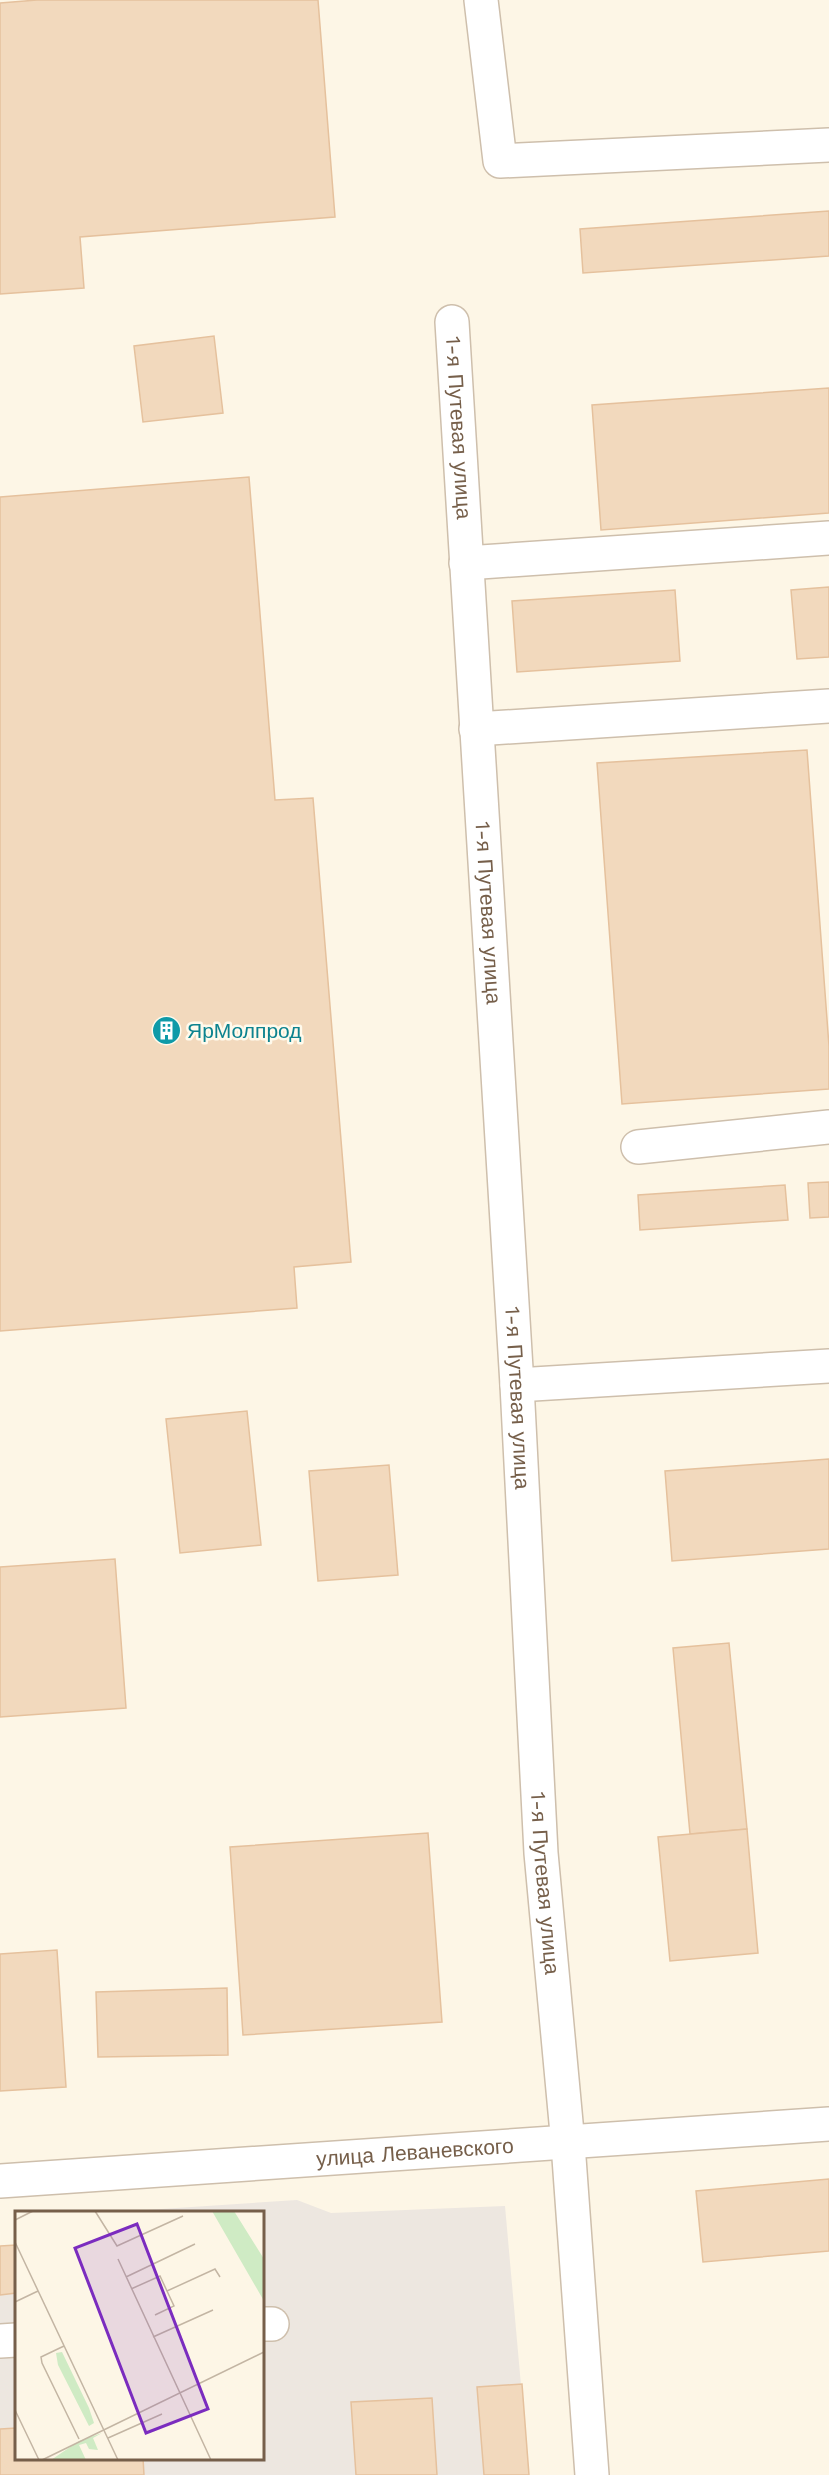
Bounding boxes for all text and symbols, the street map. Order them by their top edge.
street label: 1-я Путевая улица [441,336,477,520]
street label: 1-я Путевая улица [471,821,507,1005]
building icon: ЯрМолпрод [150,1015,182,1047]
place label: ЯрМолпрод [187,1018,302,1043]
street label: 1-я Путевая улица [500,1306,535,1490]
street label: 1-я Путевая улица [526,1791,565,1976]
street label: улица Леваневского [315,2133,514,2171]
inset map [15,2211,264,2460]

